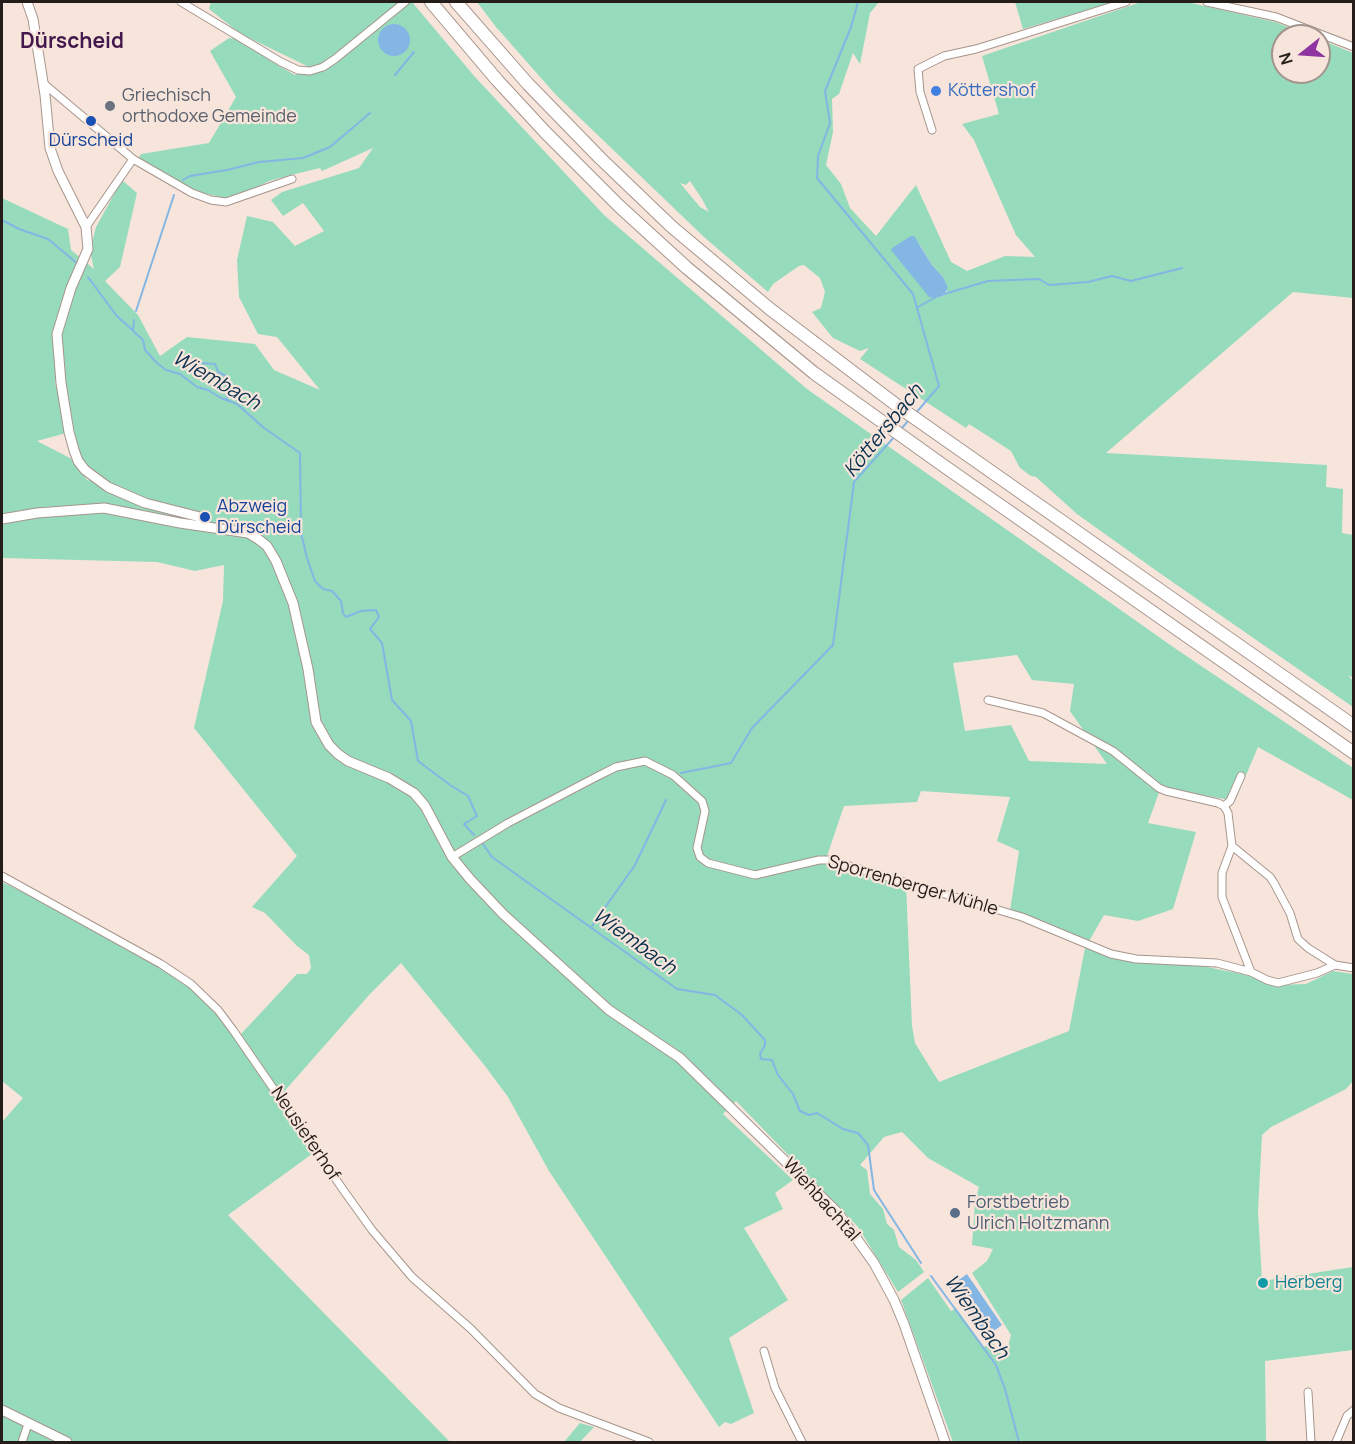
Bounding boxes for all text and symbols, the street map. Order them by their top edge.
north arrow [1271,24,1331,84]
district label: Dürscheid [20,29,124,55]
text: N [1273,50,1298,67]
place label: Köttershof [948,80,1036,102]
marker: Köttershof [929,84,943,98]
place label: Griechisch orthodoxe Gemeinde [122,85,297,128]
marker: Griechisch orthodoxe Gemeinde [103,99,117,113]
marker: Dürscheid [84,114,98,128]
place label: Dürscheid [49,130,133,152]
water label: Wiembach [168,346,264,416]
water label: Köttersbach [839,380,929,482]
place label: Abzweig Dürscheid [217,496,301,538]
marker: Abzweig Dürscheid [198,510,212,524]
street label: Sporrenberger Mühle [825,851,1001,921]
water label: Wiembach [588,904,680,980]
street label: Neusieferhof [266,1083,344,1185]
street label: Wiehbachtal [778,1154,864,1246]
place label: Forstbetrieb Ulrich Holtzmann [967,1192,1109,1234]
marker: Forstbetrieb Ulrich Holtzmann [948,1206,962,1220]
water label: Wiembach [938,1270,1014,1364]
place label: Herberg [1275,1272,1342,1294]
marker: Herberg [1256,1276,1270,1290]

